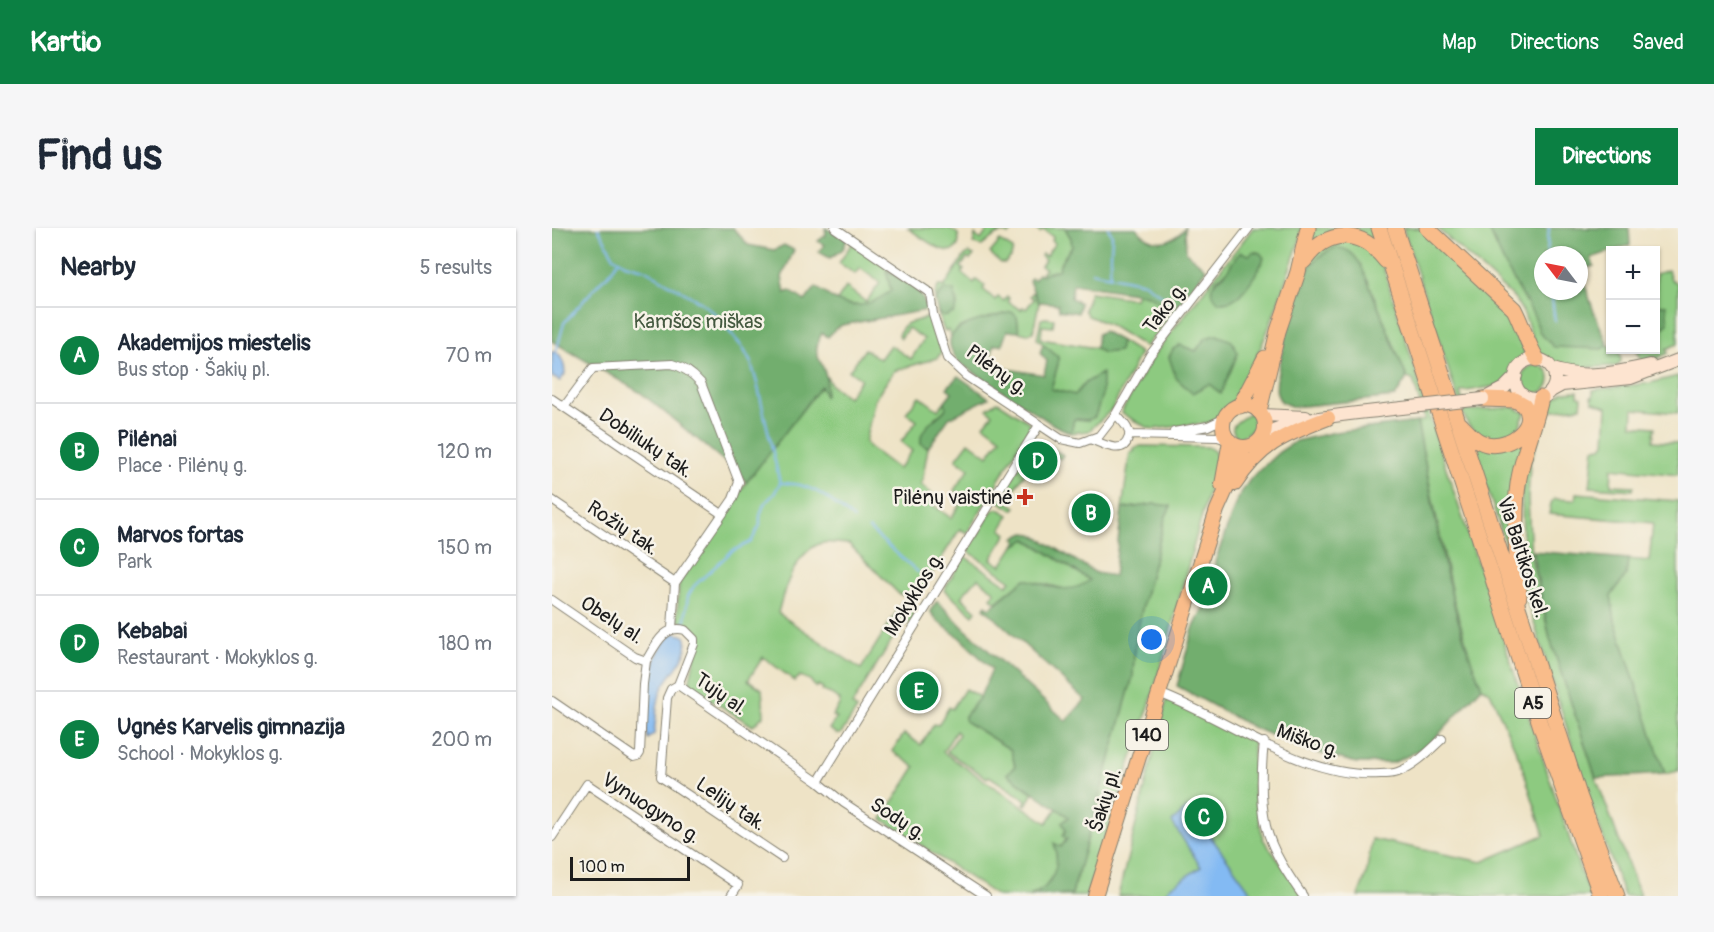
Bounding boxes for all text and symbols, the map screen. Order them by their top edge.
text: Kartio [30,25,101,60]
text: Map [1442,29,1477,56]
text: Directions [1510,29,1599,56]
text: Saved [1632,29,1684,56]
button: Directions [1535,128,1678,185]
text: Find us [36,130,162,182]
north arrow [1534,246,1588,300]
map controls [1606,246,1660,354]
button: + [1606,246,1660,300]
text: Nearby [60,251,136,283]
text: 5 results [420,255,492,280]
street label: Tako g. [1138,278,1192,338]
button: − [1606,300,1660,354]
park label: Kamšos miškas [634,309,763,334]
text: Akademijos miestelis [117,329,311,357]
street label: Pilėnų g. [961,339,1033,401]
text: A [73,343,86,368]
text: 70 m [446,343,492,368]
text: Bus stop · Šakių pl. [117,357,270,382]
street label: Dobiliukų tak. [594,402,698,484]
text: Pilėnai [117,425,177,453]
pin: D [1018,438,1058,484]
text: B [74,439,85,464]
text: 120 m [437,439,492,464]
text: Place · Pilėnų g. [117,453,248,478]
place label: Pilėnų vaistinė [893,485,1013,510]
marker: Pilėnų vaistinė [1018,490,1032,504]
pin: B [1072,490,1110,536]
street label: Via Baltikos kel. [1492,493,1554,621]
street label: Rožių tak. [582,495,664,561]
text: Marvos fortas [117,521,243,549]
text: C [73,535,86,560]
text: 150 m [438,535,492,560]
street label: Mokyklos g. [879,548,949,640]
text: Park [117,549,152,574]
pin: A [1188,564,1228,608]
street label: Obelų al. [576,590,648,650]
text: Kebabai [117,617,187,645]
your location [1137,625,1166,654]
text: D [73,631,86,656]
text: 180 m [438,631,492,656]
text: Restaurant · Mokyklos g. [117,645,318,670]
street label: Tujų al. [690,667,752,721]
pin: E [900,668,938,714]
road number: A5 [1515,688,1551,718]
text: Ugnės Karvelis gimnazija [117,713,345,741]
street label: Miško g. [1273,718,1343,764]
road number: 140 [1126,720,1168,750]
text: E [74,727,85,752]
text: 200 m [431,727,492,752]
text: School · Mokyklos g. [117,741,283,766]
street label: Šakių pl. [1082,764,1127,835]
street label: Vynuogyno g. [597,767,705,849]
street label: Lelijų tak. [691,771,771,837]
street label: Sodų g. [865,792,931,846]
pin: C [1184,794,1224,840]
scale bar [570,854,690,882]
text: 100 m [579,857,625,877]

